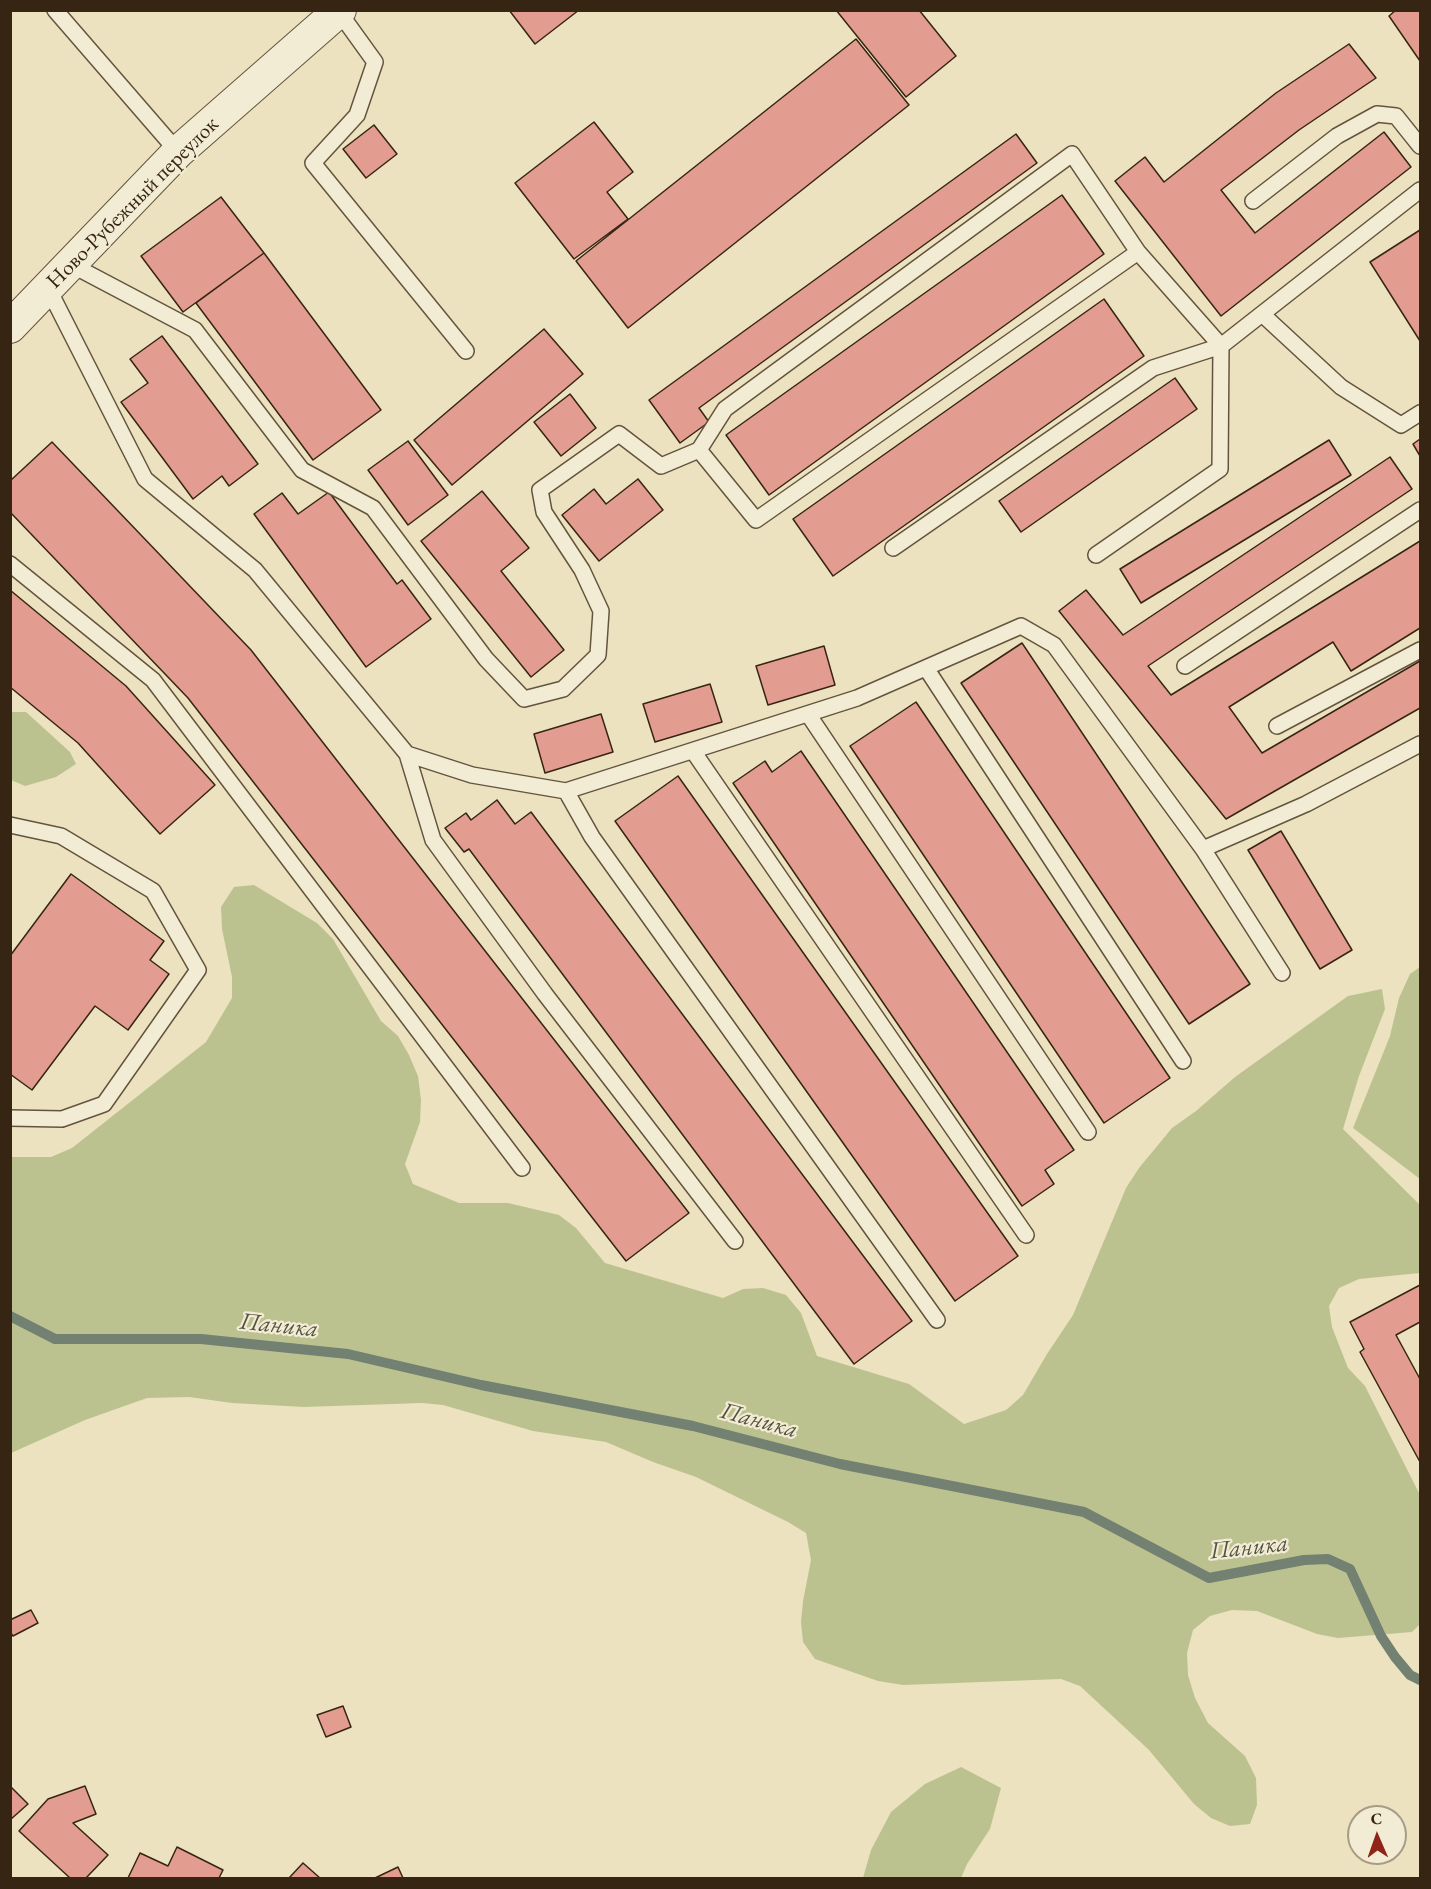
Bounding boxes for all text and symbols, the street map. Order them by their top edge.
street label: Ново-Рубежный переулок [41,111,225,295]
water label: Паника [239,1308,319,1344]
water label: Паника [717,1397,801,1445]
water label: Паника [1209,1530,1289,1566]
north arrow [1347,1805,1407,1865]
text: С [1370,1808,1382,1829]

